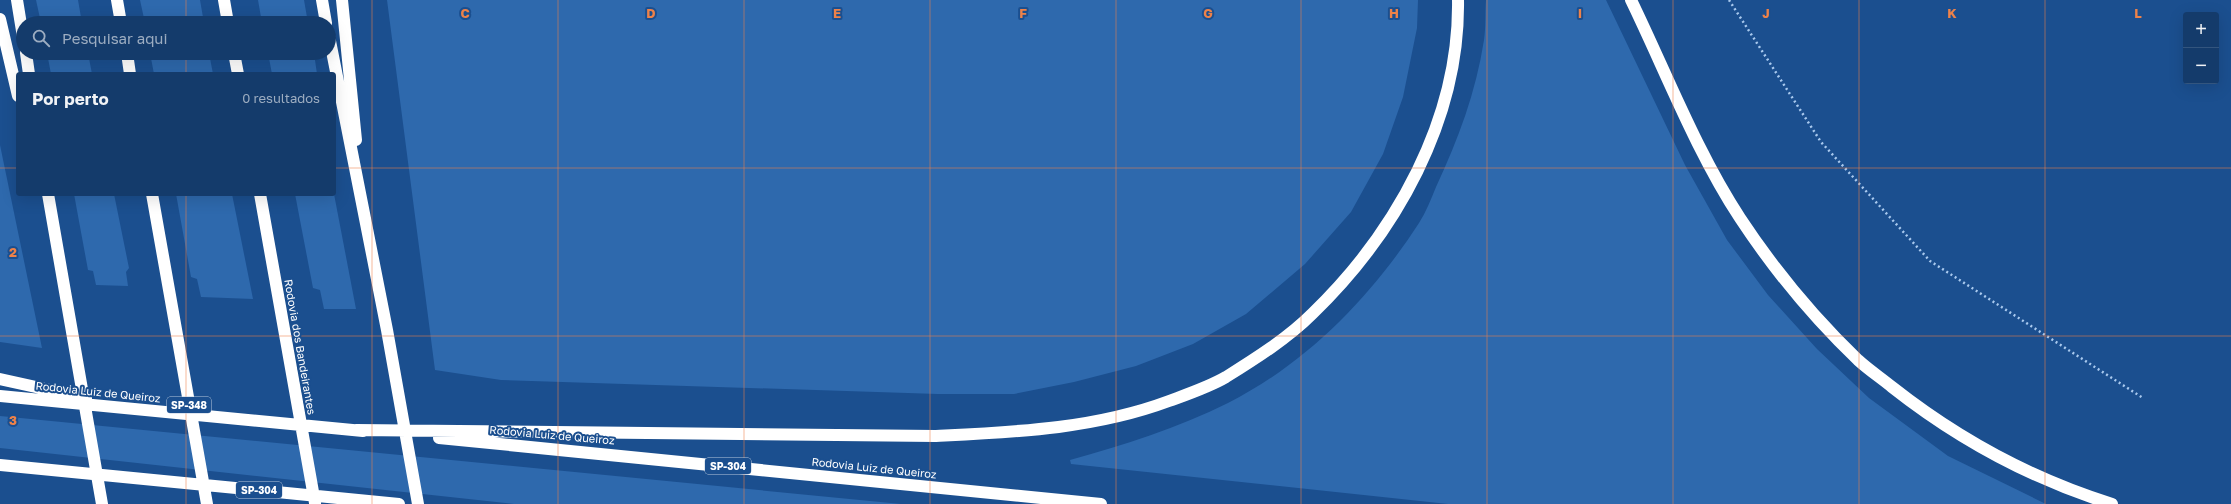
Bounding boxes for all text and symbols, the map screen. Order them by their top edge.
text: C [460,5,470,21]
text: D [646,5,656,21]
text: E [833,5,841,21]
text: F [1019,5,1027,21]
text: G [1203,5,1213,21]
text: H [1389,5,1399,21]
text: I [1578,5,1582,21]
text: J [1762,5,1770,21]
text: K [1947,5,1957,21]
text: L [2134,5,2142,21]
map controls [2183,12,2219,84]
button: + [2183,12,2219,48]
search box [16,16,336,60]
icon: search [30,27,52,49]
text: Pesquisar aqui [62,29,167,47]
button: − [2183,48,2219,84]
text: Por perto [32,88,109,109]
text: 0 resultados [242,90,320,106]
text: 2 [9,244,17,260]
street label: Rodovia dos Bandeirantes [282,278,319,416]
street label: Rodovia Luiz de Queiroz [35,378,162,405]
road number: SP-348 [167,397,211,413]
text: 3 [9,412,17,428]
street label: Rodovia Luiz de Queiroz [489,423,616,446]
street label: Rodovia Luiz de Queiroz [811,454,938,481]
road number: SP-304 [705,458,751,474]
road number: SP-304 [236,482,282,498]

